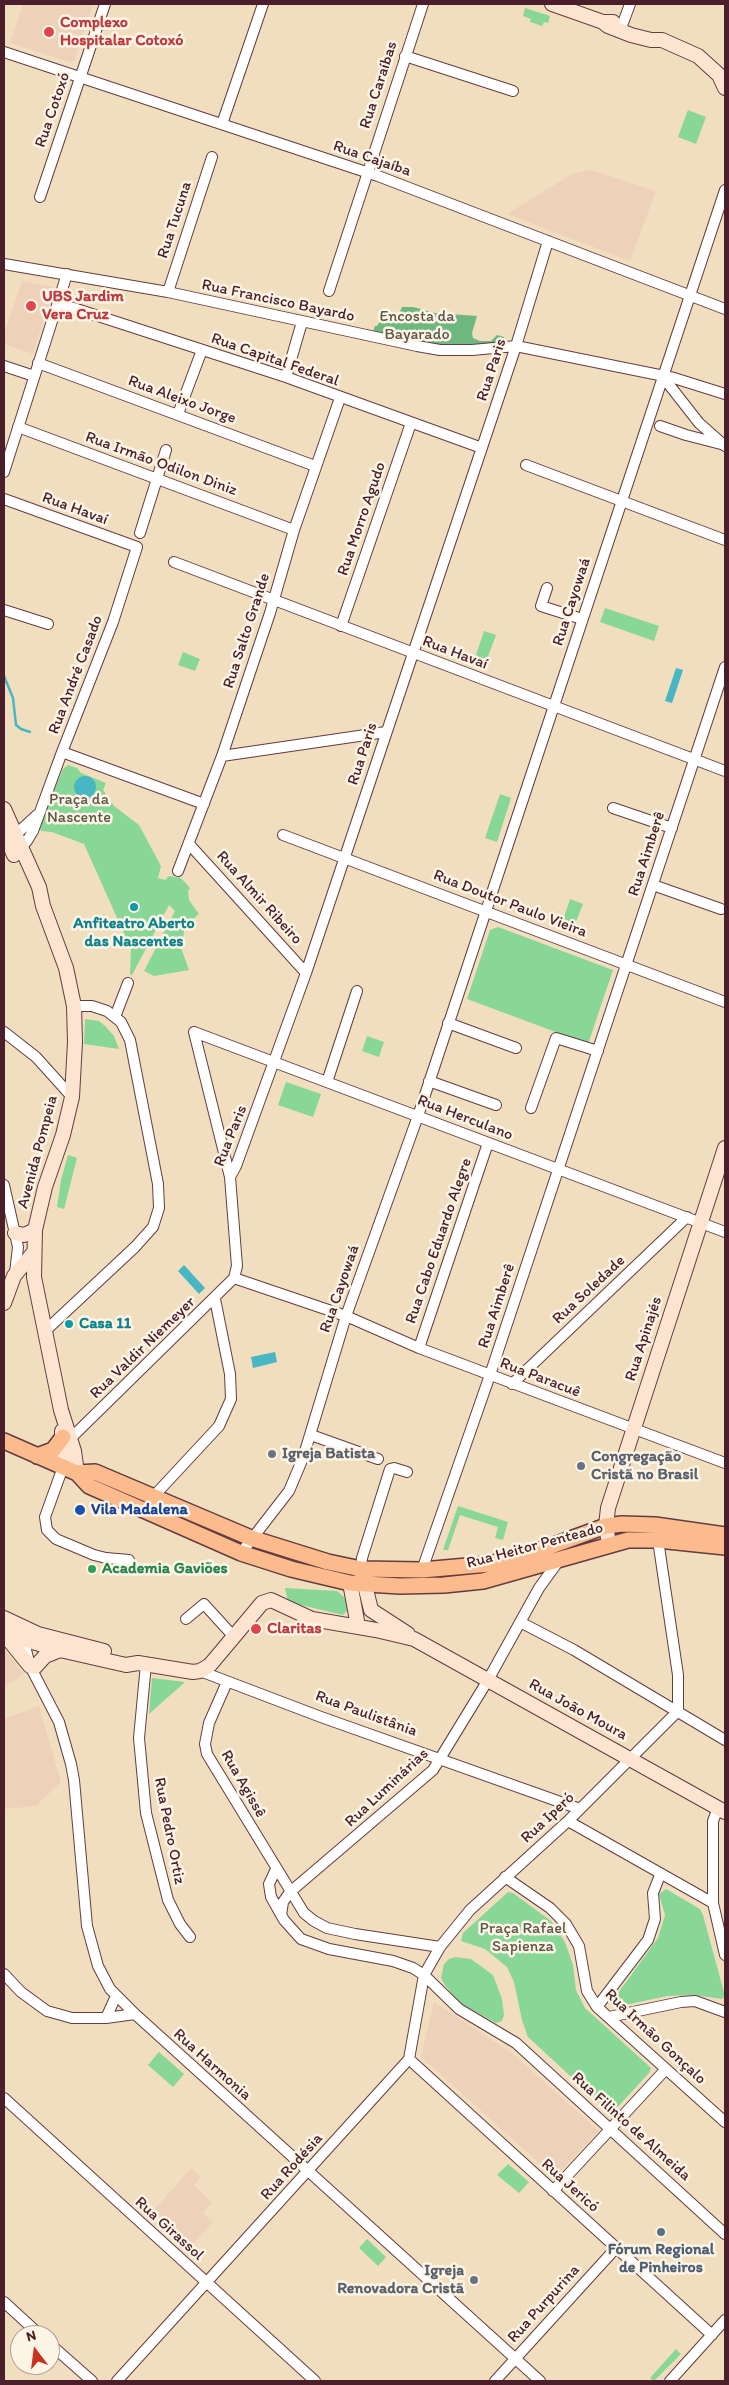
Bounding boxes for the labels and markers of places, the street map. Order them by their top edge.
place label: Complexo Hospitalar Cotoxó [60,13,183,51]
marker: Complexo Hospitalar Cotoxó [42,25,56,39]
place label: UBS Jardim Vera Cruz [42,287,124,325]
marker: UBS Jardim Vera Cruz [24,299,38,313]
marker: Anfiteatro Aberto das Nascentes [128,901,140,913]
place label: Anfiteatro Aberto das Nascentes [73,914,195,952]
place label: Casa 11 [79,1314,131,1334]
marker: Casa 11 [63,1318,75,1330]
place label: Igreja Batista [282,1444,375,1464]
place label: Congregação Cristã no Brasil [591,1447,698,1485]
marker: Igreja Batista [266,1448,278,1460]
marker: Congregação Cristã no Brasil [575,1460,587,1472]
place label: Vila Madalena [91,1500,188,1520]
marker: Vila Madalena [73,1503,87,1517]
place label: Academia Gaviões [102,1559,228,1579]
marker: Academia Gaviões [86,1563,98,1575]
place label: Claritas [267,1619,322,1639]
marker: Claritas [249,1622,263,1636]
marker: Fórum Regional de Pinheiros [655,2226,667,2238]
place label: Fórum Regional de Pinheiros [608,2240,714,2278]
place label: Igreja Renovadora Cristã [337,2261,464,2299]
marker: Igreja Renovadora Cristã [468,2274,480,2286]

